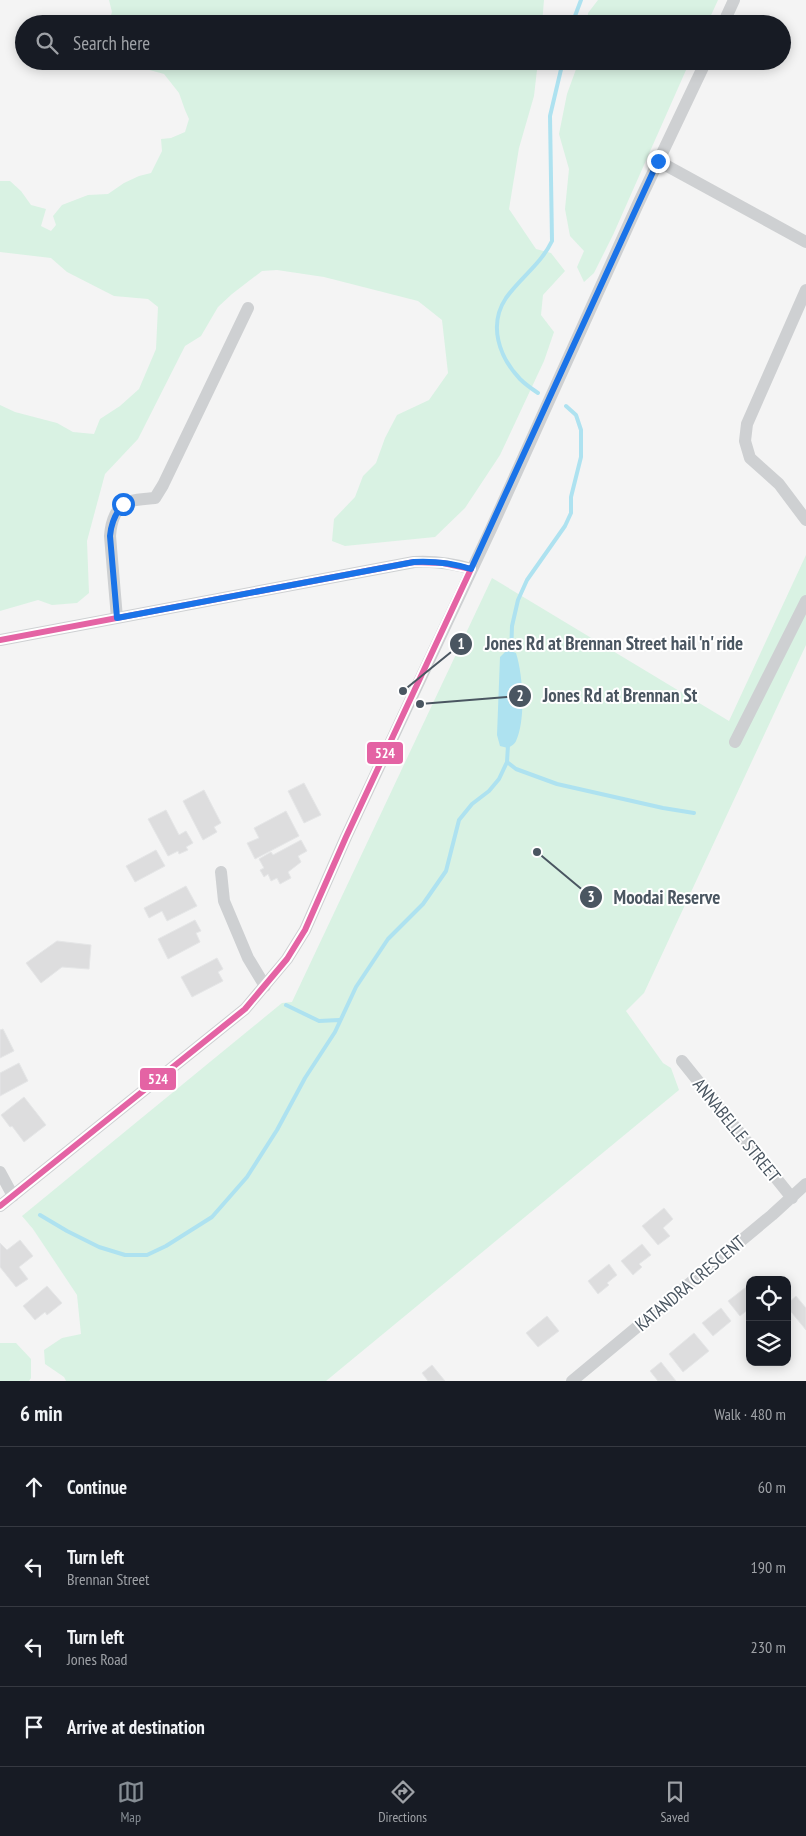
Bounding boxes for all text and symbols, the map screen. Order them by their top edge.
search box [15,15,791,70]
icon: search [33,29,61,57]
text: Search here [73,31,150,55]
route end [647,150,670,173]
route start [112,493,135,516]
callout: Jones Rd at Brennan Street hail 'n' ride [449,627,755,661]
text: Jones Rd at Brennan Street hail 'n' ride [484,631,743,655]
text: 1 [457,634,465,653]
callout: Jones Rd at Brennan St [507,679,707,713]
text: Jones Rd at Brennan St [542,683,698,707]
text: 2 [516,686,524,705]
line badge: 524 [366,741,404,765]
text: 524 [375,744,395,762]
callout: Moodai Reserve [579,880,731,914]
text: Moodai Reserve [614,885,720,909]
text: 3 [587,887,595,906]
line badge: 524 [139,1067,177,1091]
text: 524 [148,1070,168,1088]
street label: ANNABELLE STREET [688,1073,786,1187]
street label: KATANDRA CRESCENT [630,1230,750,1336]
map controls [746,1276,791,1366]
button: locate [746,1276,791,1321]
button: layers [746,1321,791,1366]
text: 6 min [20,1400,62,1427]
text: Walk · 480 m [714,1404,786,1424]
icon: ahead [20,1473,48,1501]
text: Continue [67,1475,127,1499]
text: 60 m [758,1477,786,1497]
text: Turn left [67,1545,124,1569]
icon: left [20,1553,48,1581]
text: 190 m [751,1557,786,1577]
text: Brennan Street [67,1569,150,1589]
text: Turn left [67,1625,124,1649]
icon: left [20,1633,48,1661]
text: 230 m [751,1637,786,1657]
text: Jones Road [67,1649,128,1669]
icon: arrive [20,1713,48,1741]
text: Arrive at destination [67,1715,205,1739]
tab: Map [117,1778,145,1826]
tab: Directions [378,1778,427,1826]
tab: Saved [660,1778,689,1826]

